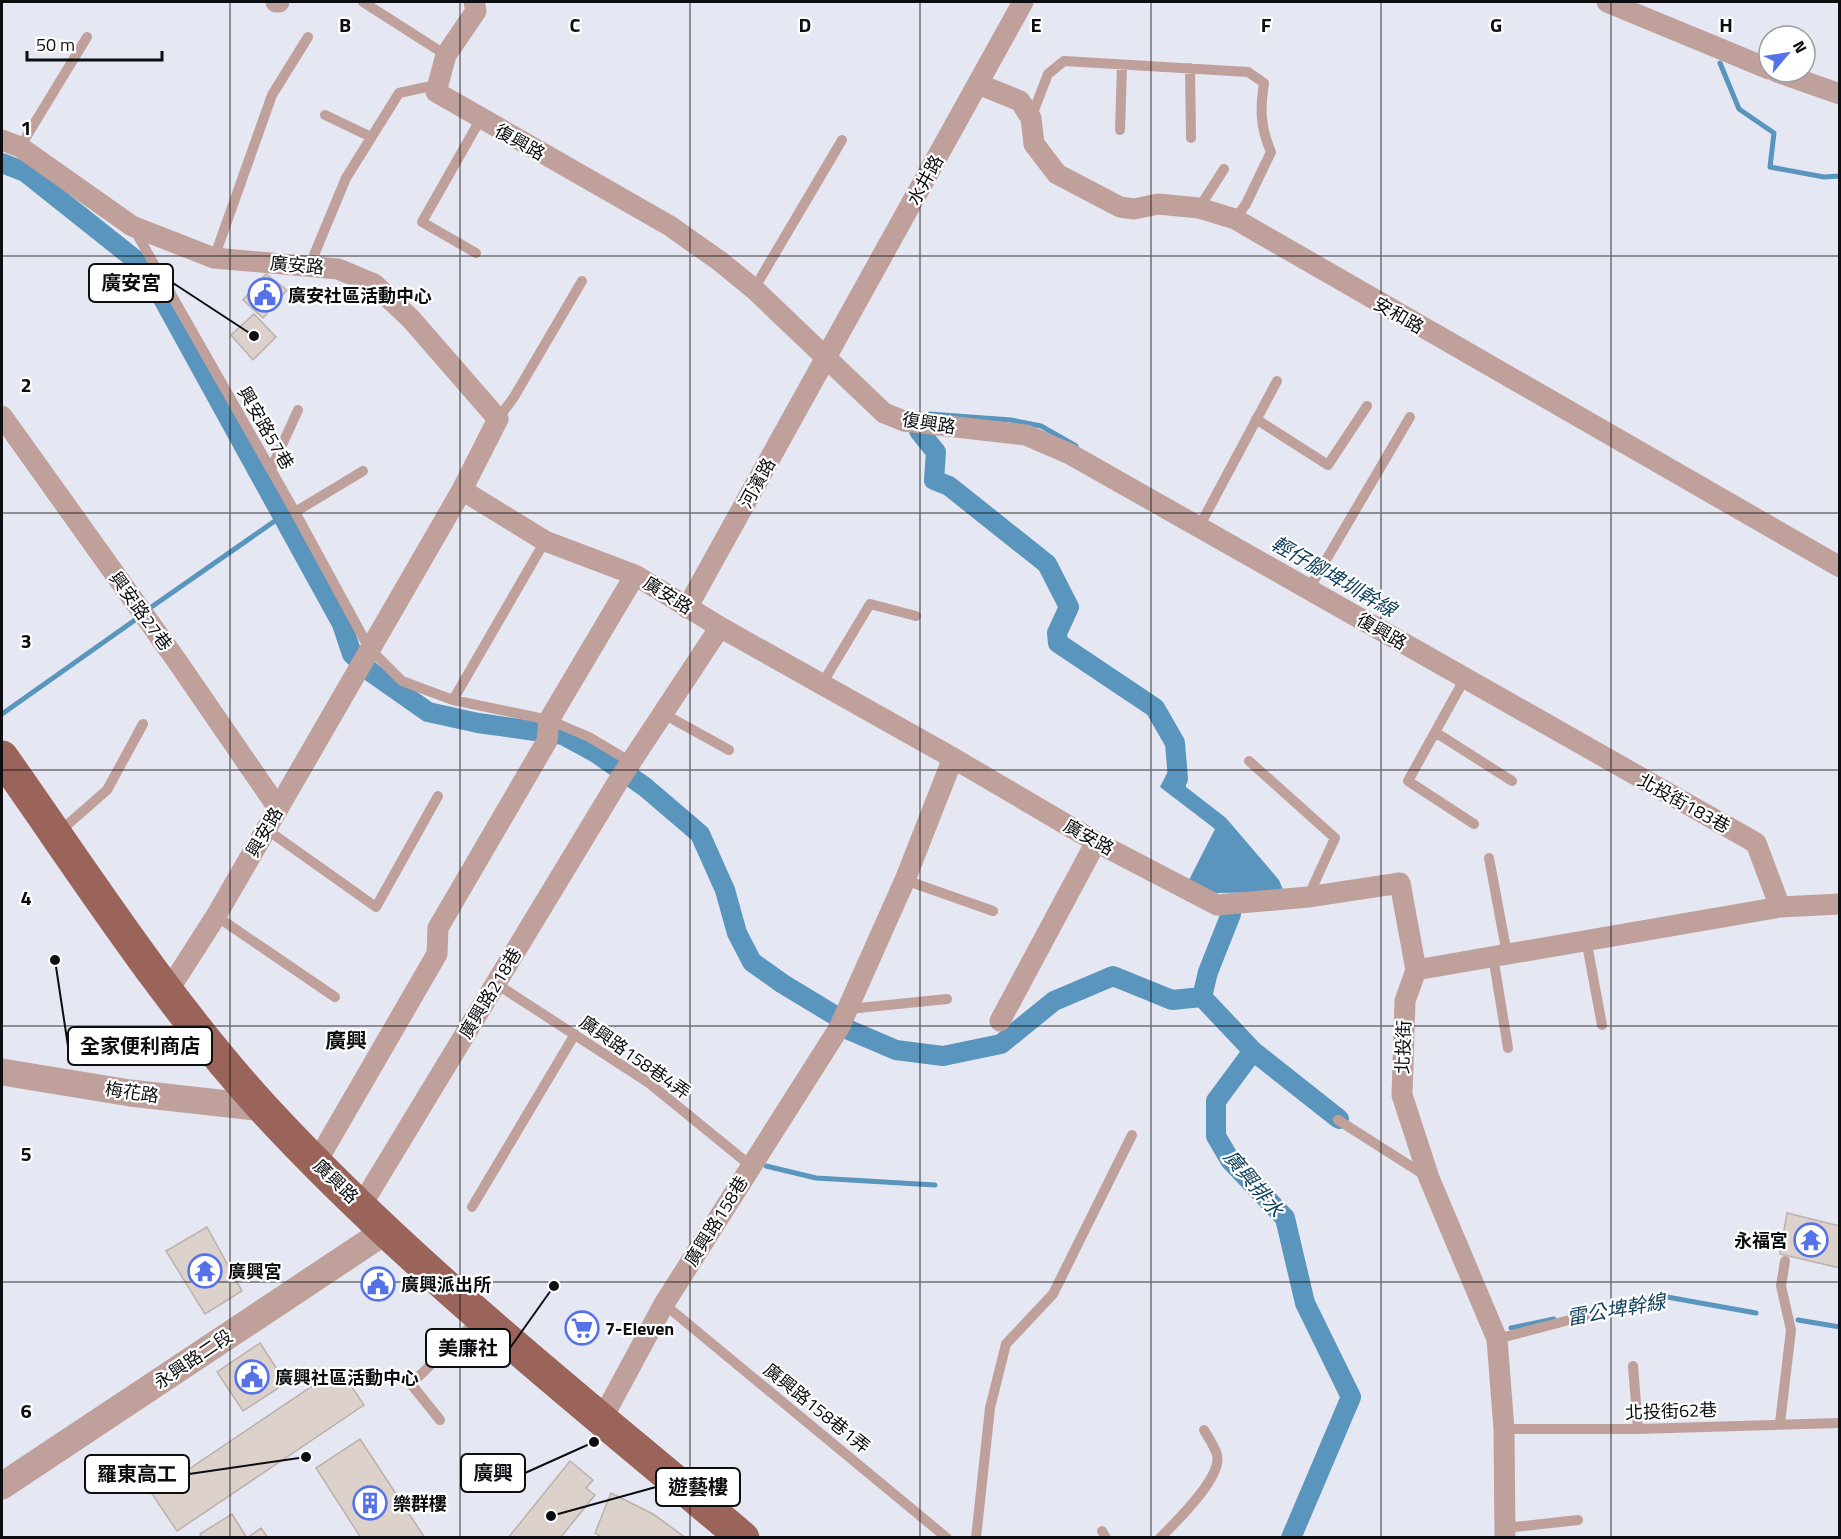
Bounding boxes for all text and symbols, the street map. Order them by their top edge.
text: B [339,9,351,40]
text: C [570,9,581,40]
text: D [799,9,811,40]
text: E [1030,9,1042,40]
text: F [1261,9,1272,40]
text: G [1490,9,1502,40]
text: H [1719,9,1733,40]
scale bar [27,24,162,62]
north arrow [1757,24,1817,84]
text: 50 m [36,31,75,58]
text: N [1787,36,1813,57]
text: 1 [20,112,32,143]
street label: 復興路 [490,117,550,167]
street label: 水井路 [900,150,950,210]
street label: 廣安路 [269,249,325,281]
callout: 廣安宮 [89,264,173,302]
text: 廣安宮 [101,267,161,298]
public building icon: 廣安社區活動中心 [247,277,283,313]
place label: 廣安社區活動中心 [288,282,432,309]
street label: 安和路 [1369,290,1429,340]
text: 2 [20,369,32,400]
street label: 興安路57巷 [231,381,301,475]
street label: 復興路 [900,405,958,441]
street label: 河濱路 [732,453,782,513]
water label: 輕仔腳埤圳幹線 [1266,528,1404,625]
street label: 興安路27巷 [103,566,179,656]
street label: 廣安路 [638,569,698,621]
street label: 復興路 [1352,606,1412,656]
text: 3 [20,625,32,656]
street label: 北投街183巷 [1633,766,1735,840]
street label: 興安路 [239,802,289,862]
street label: 廣安路 [1059,812,1119,862]
text: 4 [20,882,32,913]
street label: 廣興路218巷 [452,942,528,1044]
street label: 廣興路158巷4弄 [574,1009,696,1105]
street label: 北投街 [1389,1020,1417,1074]
district label: 廣興 [325,1024,367,1056]
callout: 全家便利商店 [68,1027,212,1065]
text: 全家便利商店 [80,1030,200,1061]
street label: 梅花路 [103,1075,161,1109]
text: 5 [20,1138,32,1169]
water label: 廣興排水 [1216,1142,1292,1224]
street label: 廣興路 [307,1153,365,1209]
street label: 廣興路158巷 [677,1170,755,1272]
temple icon: 永福宮 [1793,1222,1829,1258]
place label: 永福宮 [1734,1227,1788,1254]
temple icon: 廣興宮 [187,1253,223,1289]
place label: 廣興宮 [228,1258,282,1285]
public building icon: 廣興派出所 [360,1266,396,1302]
place label: 廣興派出所 [401,1271,491,1298]
water label: 雷公埤幹線 [1564,1285,1670,1333]
supermarket icon: 7-Eleven [564,1310,600,1346]
place label: 7-Eleven [605,1315,674,1342]
street label: 永興路二段 [148,1323,238,1395]
callout: 美廉社 [426,1329,510,1367]
text: 美廉社 [438,1332,498,1363]
street label: 廣興路158巷1弄 [758,1356,876,1460]
public building icon: 廣興社區活動中心 [234,1359,270,1395]
place label: 廣興社區活動中心 [275,1364,419,1391]
text: 6 [20,1395,32,1426]
street label: 北投街62巷 [1624,1396,1718,1426]
callout: 廣興 [461,1454,525,1492]
callout: 羅東高工 [85,1455,189,1493]
text: 廣興 [473,1457,513,1488]
text: 羅東高工 [97,1458,177,1489]
callout: 遊藝樓 [656,1468,740,1506]
text: 遊藝樓 [668,1471,728,1502]
building icon: 樂群樓 [352,1485,388,1521]
place label: 樂群樓 [393,1490,447,1517]

